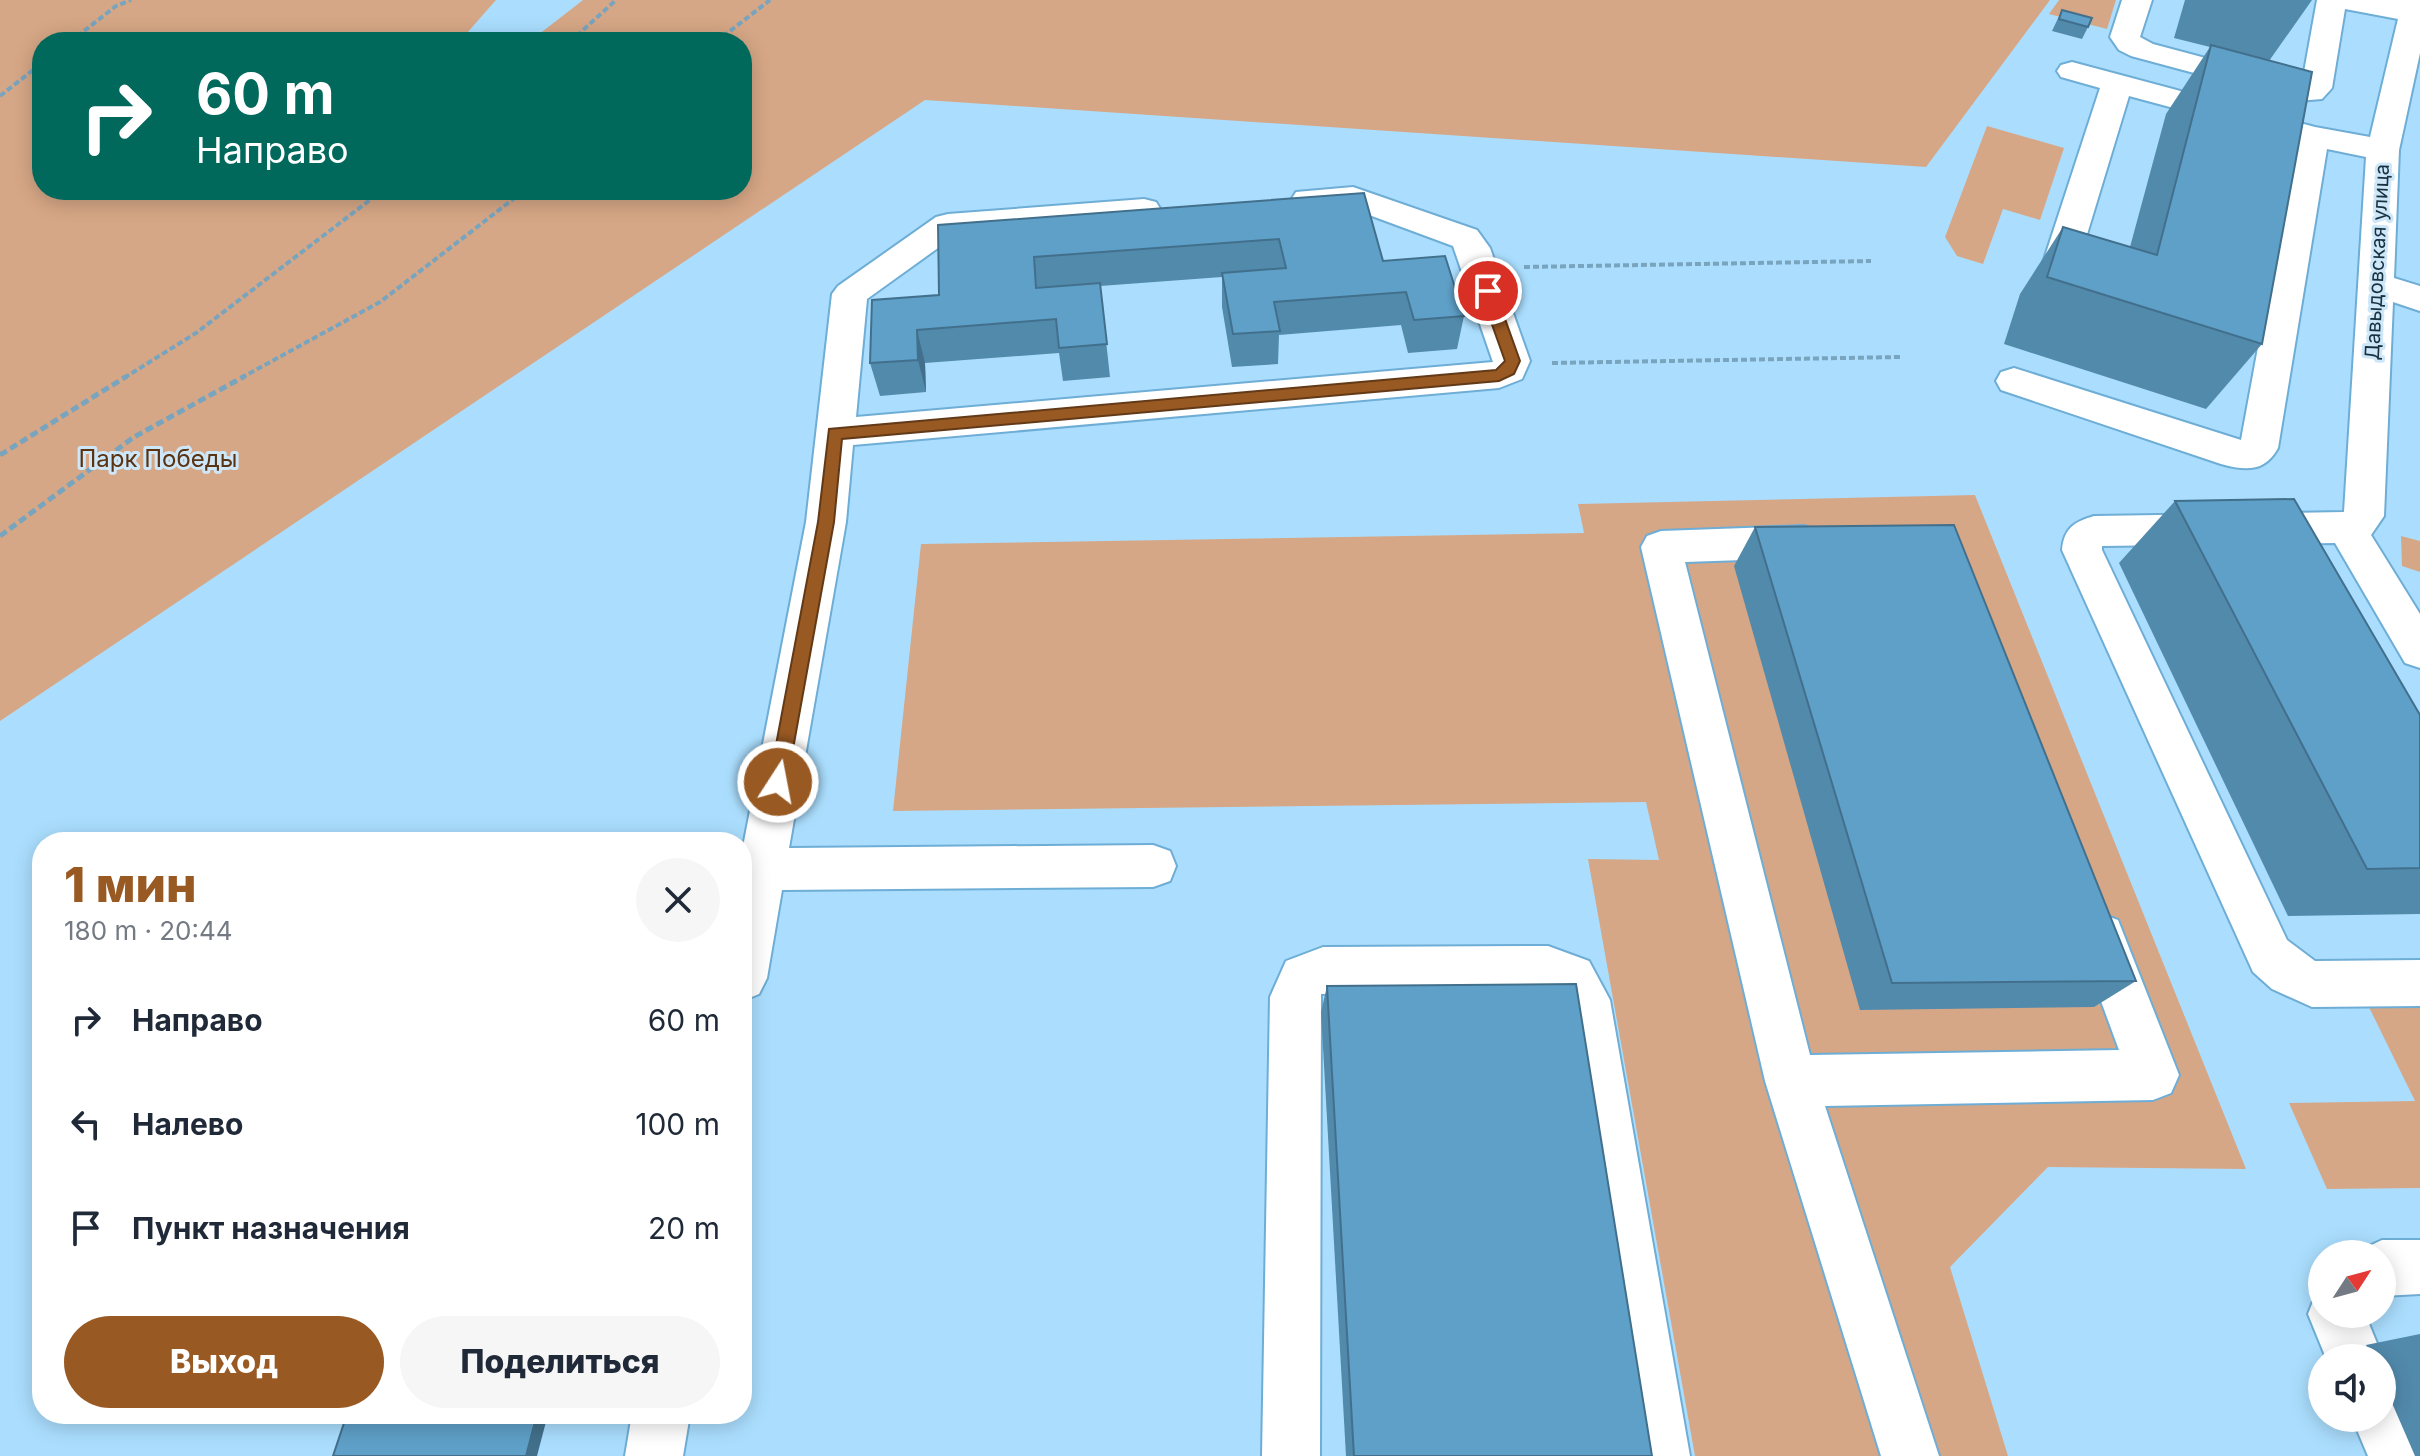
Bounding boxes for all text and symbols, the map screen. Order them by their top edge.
text: 60 m [196,60,335,128]
icon: right [64,64,168,168]
text: Направо [196,128,349,172]
street label: Давыдовская улица [2360,163,2394,361]
pin [1454,257,1522,325]
icon: arrive [1466,269,1510,313]
park label: Парк Победы [79,444,237,473]
position arrow [736,740,820,824]
text: 1 мин [64,855,196,914]
button: close [636,858,720,942]
text: 180 m · 20:44 [64,915,233,946]
icon: right [64,998,108,1042]
text: Направо [132,1002,263,1038]
text: 60 m [648,1002,720,1038]
icon: left [64,1102,108,1146]
text: Налево [132,1106,244,1142]
text: 100 m [635,1106,720,1142]
icon: arrive [64,1206,108,1250]
text: Пункт назначения [132,1210,410,1246]
text: 20 m [648,1210,720,1246]
north arrow [2308,1240,2396,1328]
map controls [2308,1240,2396,1432]
button: Выход [64,1316,384,1408]
button: Поделиться [400,1316,720,1408]
button: sound [2308,1344,2396,1432]

